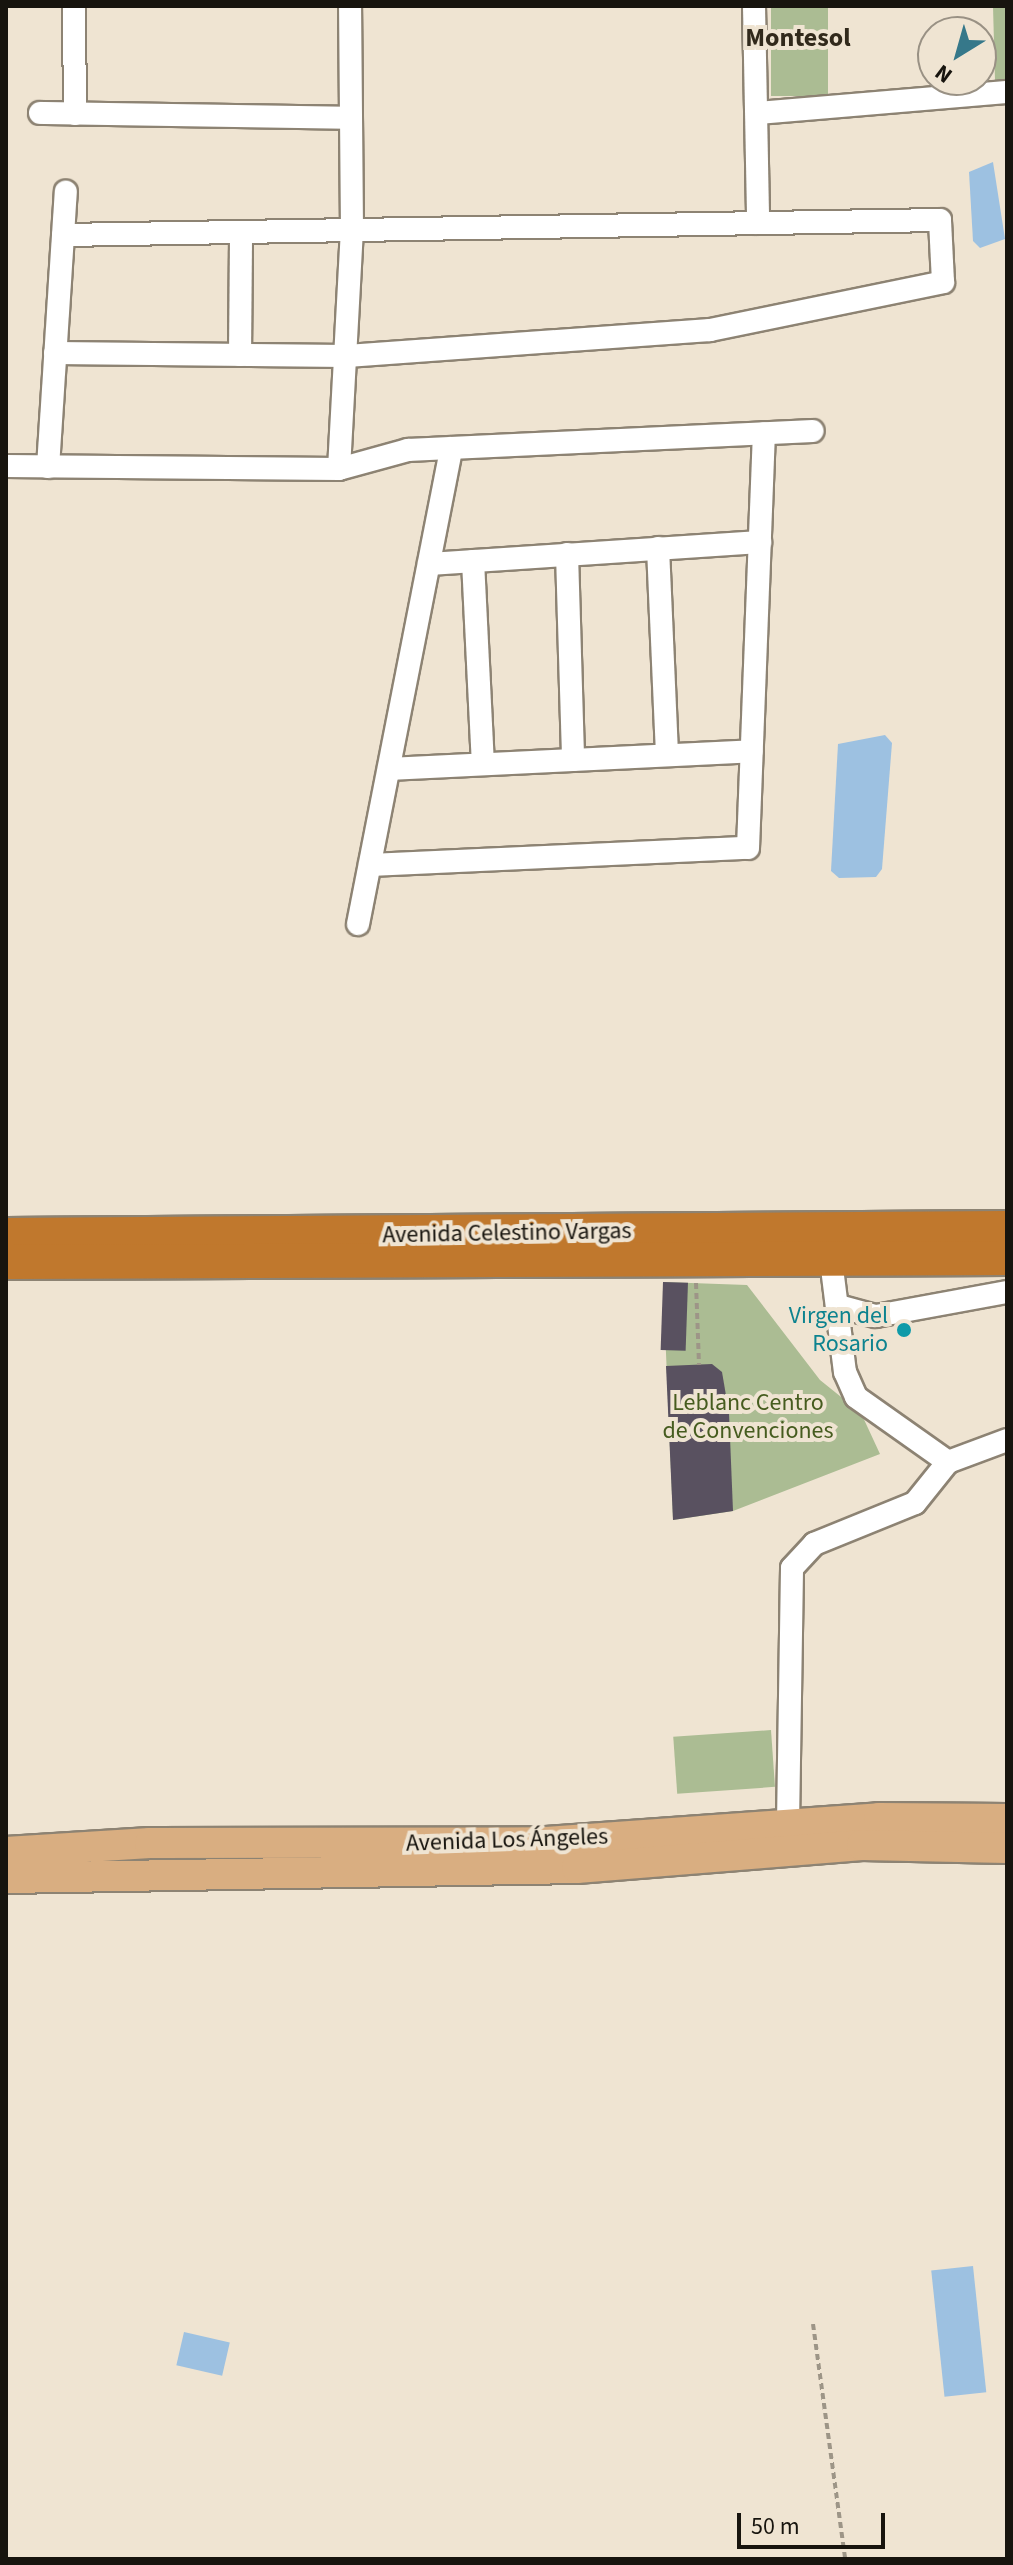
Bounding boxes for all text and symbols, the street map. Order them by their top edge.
north arrow [917,16,997,96]
district label: Montesol [745,22,851,54]
text: N [928,56,959,91]
street label: Avenida Celestino Vargas [382,1216,632,1250]
place label: Virgen del Rosario [789,1302,888,1358]
marker: Virgen del Rosario [895,1321,913,1339]
park label: Leblanc Centro de Convenciones [663,1389,833,1445]
street label: Avenida Los Ángeles [405,1822,609,1858]
scale bar [741,2497,889,2547]
text: 50 m [751,2509,800,2544]

